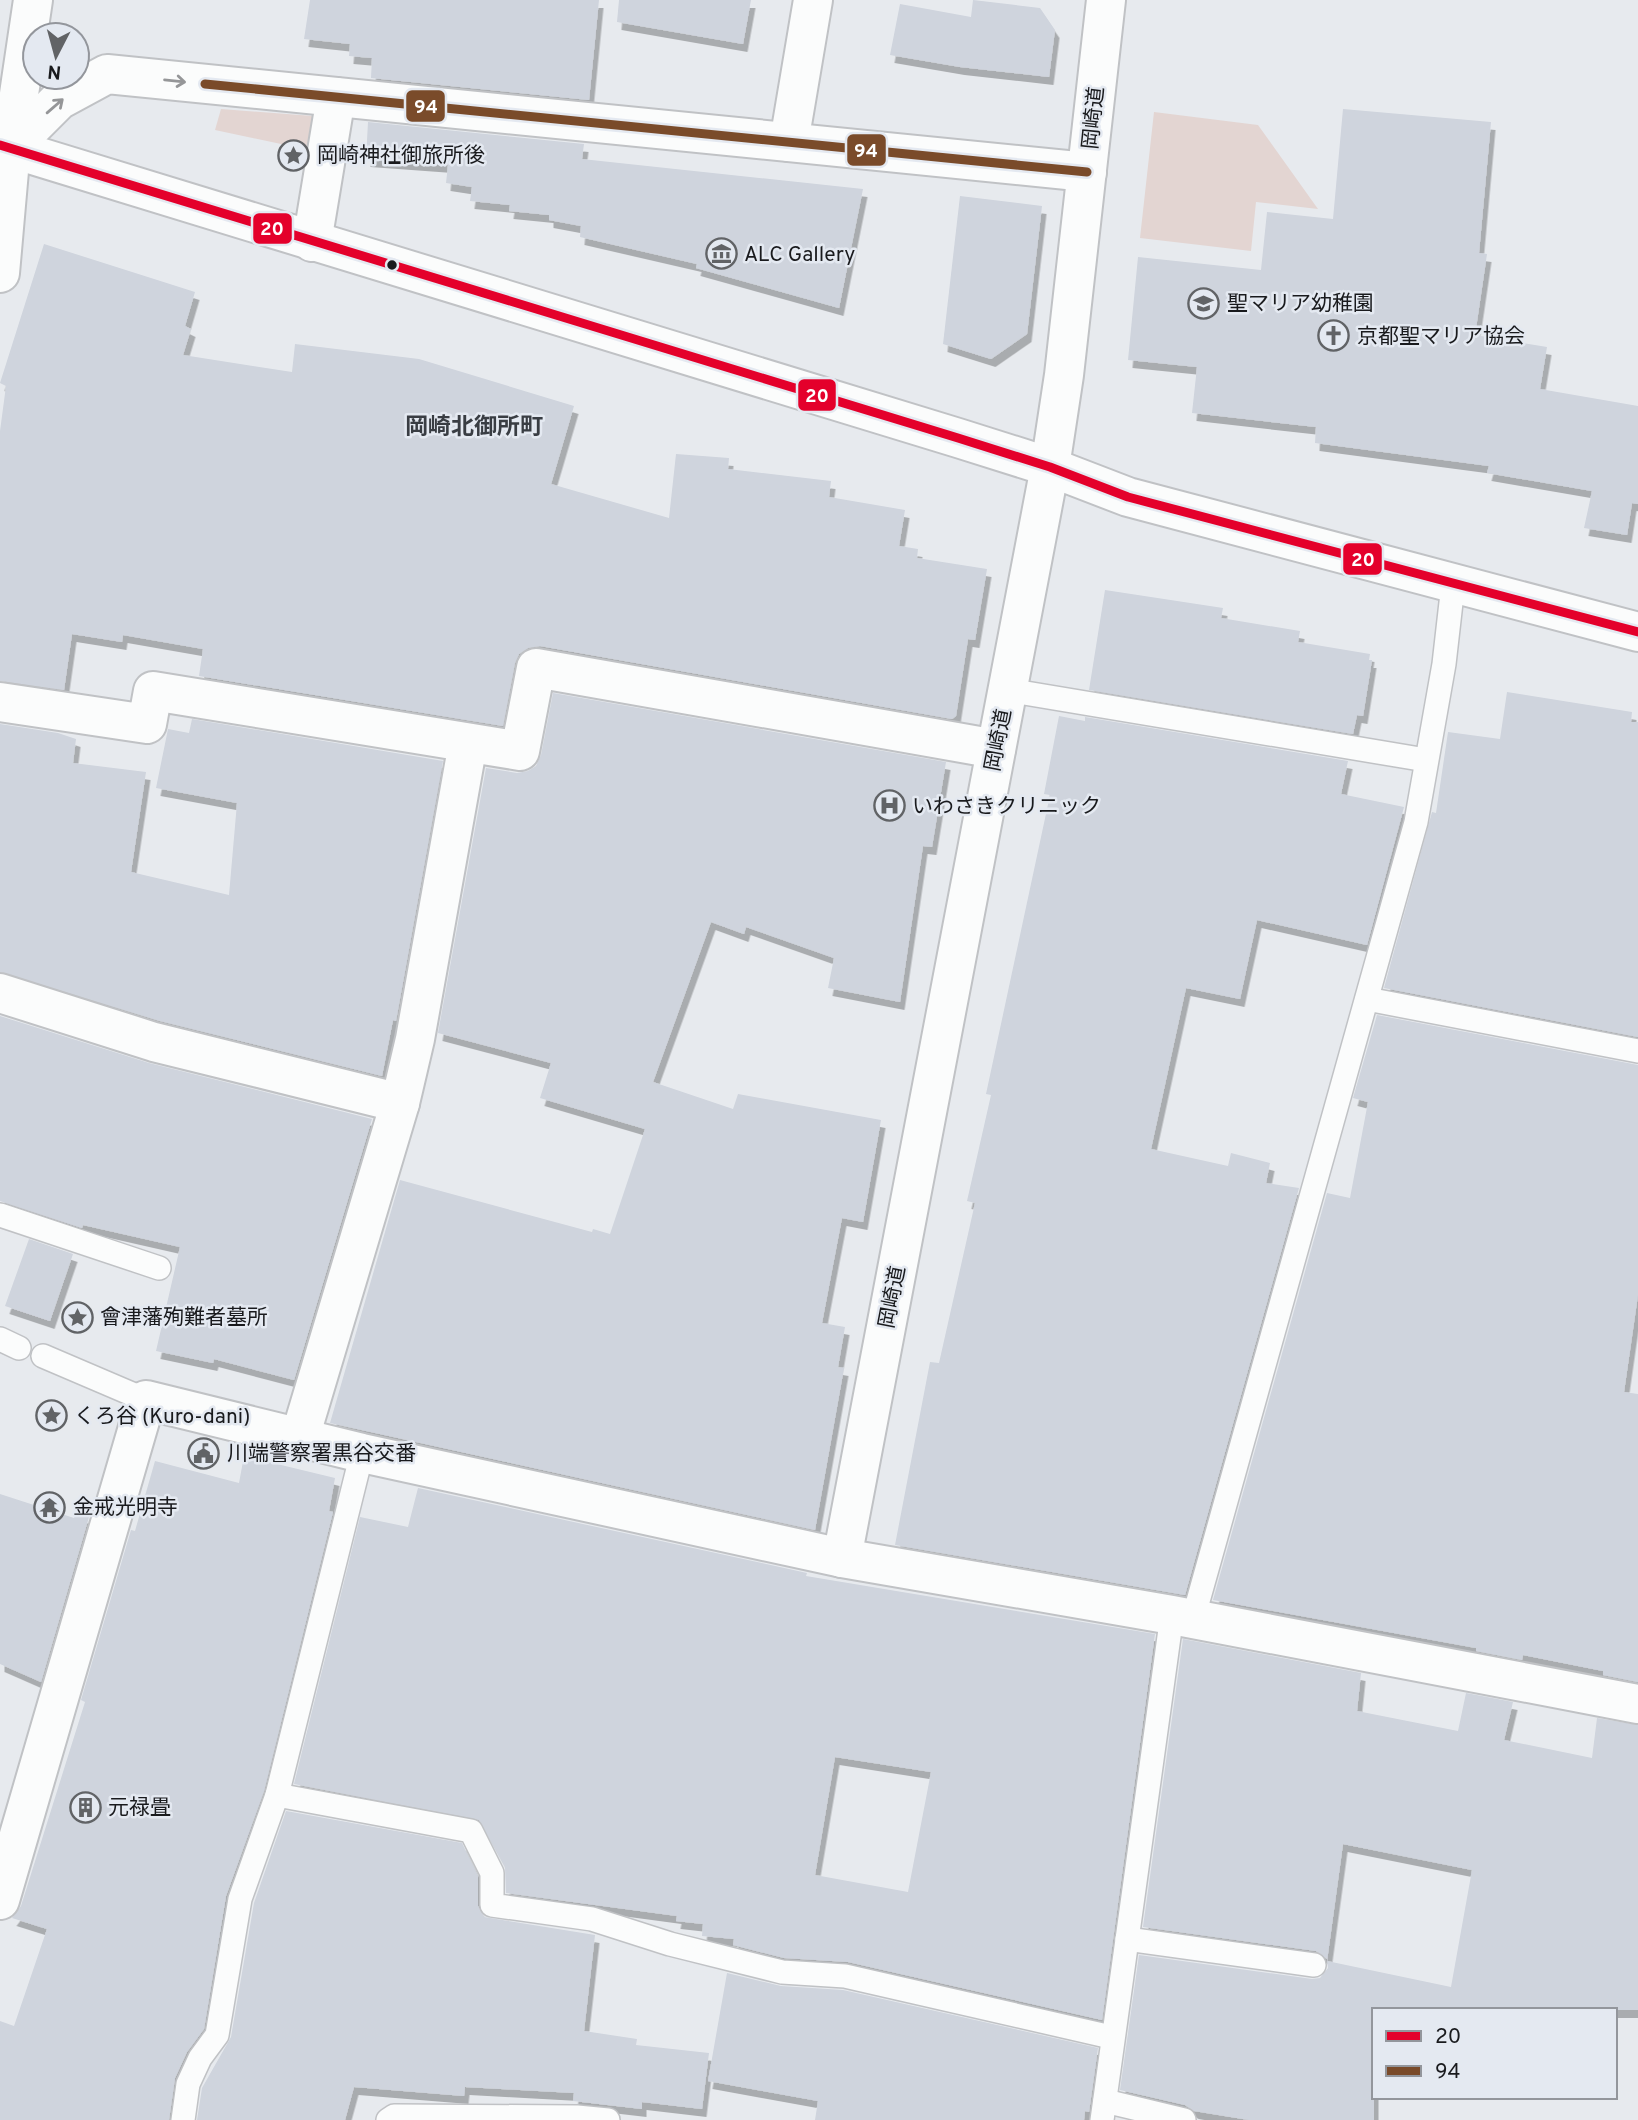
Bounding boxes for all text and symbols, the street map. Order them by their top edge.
north arrow [21,21,91,91]
text: N [46,58,62,84]
one-way arrow [163,75,186,88]
street label: 岡崎道 [1078,85,1111,151]
line badge: 94 [405,89,446,123]
text: 94 [414,96,438,120]
one-way arrow [46,98,64,114]
line badge: 94 [846,133,887,167]
place icon: 岡崎神社御旅所後 [277,138,311,172]
text: 94 [854,140,878,164]
place label: 岡崎神社御旅所後 [317,143,485,170]
line badge: 20 [252,212,293,245]
text: 20 [260,218,284,242]
museum icon: ALC Gallery [704,237,738,271]
place label: ALC Gallery [744,242,855,269]
unlabelled marker [385,258,399,272]
school or university icon: 聖マリア幼稚園 [1187,286,1221,320]
place label: 聖マリア幼稚園 [1227,291,1374,318]
church icon: 京都聖マリア協会 [1317,319,1351,353]
place label: 京都聖マリア協会 [1357,324,1525,351]
line badge: 20 [797,378,837,412]
text: 20 [805,385,829,409]
district label: 岡崎北御所町 [405,414,543,443]
line badge: 20 [1342,542,1383,576]
text: 20 [1351,549,1375,573]
street label: 岡崎道 [980,707,1019,774]
hospital icon: いわさきクリニック [872,789,906,823]
place label: いわさきクリニック [912,794,1101,821]
street label: 岡崎道 [874,1264,913,1331]
place icon: 會津藩殉難者墓所 [60,1300,94,1334]
place label: 會津藩殉難者墓所 [100,1305,268,1332]
place icon: くろ谷 (Kuro-dani) [34,1399,68,1433]
place label: くろ谷 (Kuro-dani) [74,1404,250,1431]
public building icon: 川端警察署黒谷交番 [187,1436,221,1470]
place label: 川端警察署黒谷交番 [227,1441,416,1468]
temple icon: 金戒光明寺 [33,1490,67,1524]
place label: 金戒光明寺 [73,1495,178,1522]
building icon: 元禄畳 [68,1790,102,1824]
place label: 元禄畳 [108,1795,171,1822]
legend [1372,2008,1617,2099]
text: 20 [1435,2024,1461,2051]
text: 94 [1435,2059,1461,2086]

